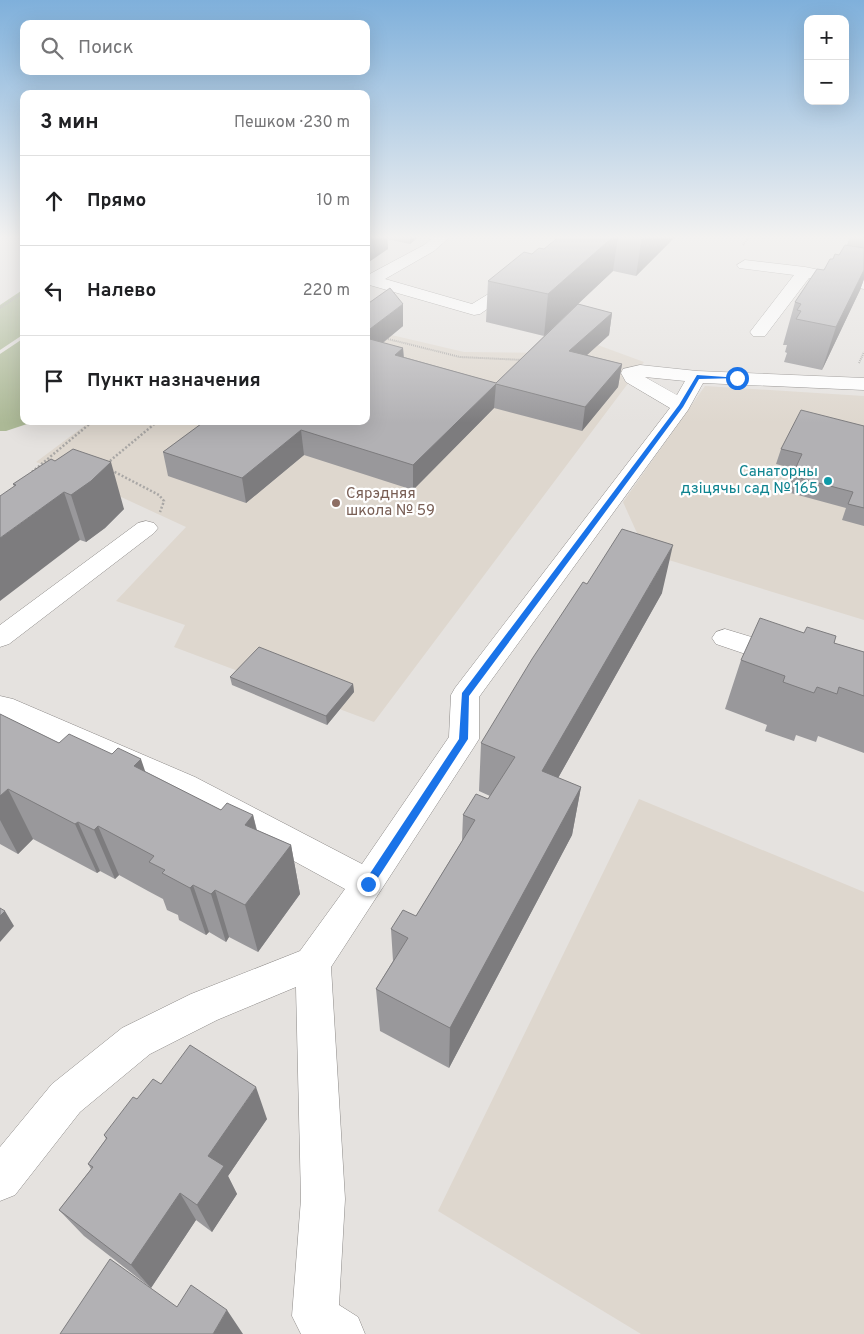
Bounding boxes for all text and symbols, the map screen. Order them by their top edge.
map controls [804,15,849,105]
button: + [804,15,849,60]
search box [20,20,370,75]
icon: search [38,34,66,62]
text: Поиск [78,36,134,60]
button: − [804,60,849,105]
text: 3 мин [40,109,99,136]
text: Пешком · 230 m [234,113,350,133]
icon: ahead [40,187,68,215]
text: Прямо [87,189,146,213]
text: 10 m [316,191,350,211]
icon: left [40,277,68,305]
text: Налево [87,279,156,303]
text: 220 m [303,281,350,301]
icon: arrive [40,367,68,395]
route start [726,367,749,390]
text: Пункт назначения [87,369,261,393]
place label: Санаторны дзіцячы сад № 165 [681,463,818,499]
marker: Санаторны дзіцячы сад № 165 [822,475,834,487]
place label: Сярэдняя школа № 59 [346,485,435,521]
marker: Сярэдняя школа № 59 [330,497,342,509]
route end [357,873,380,896]

